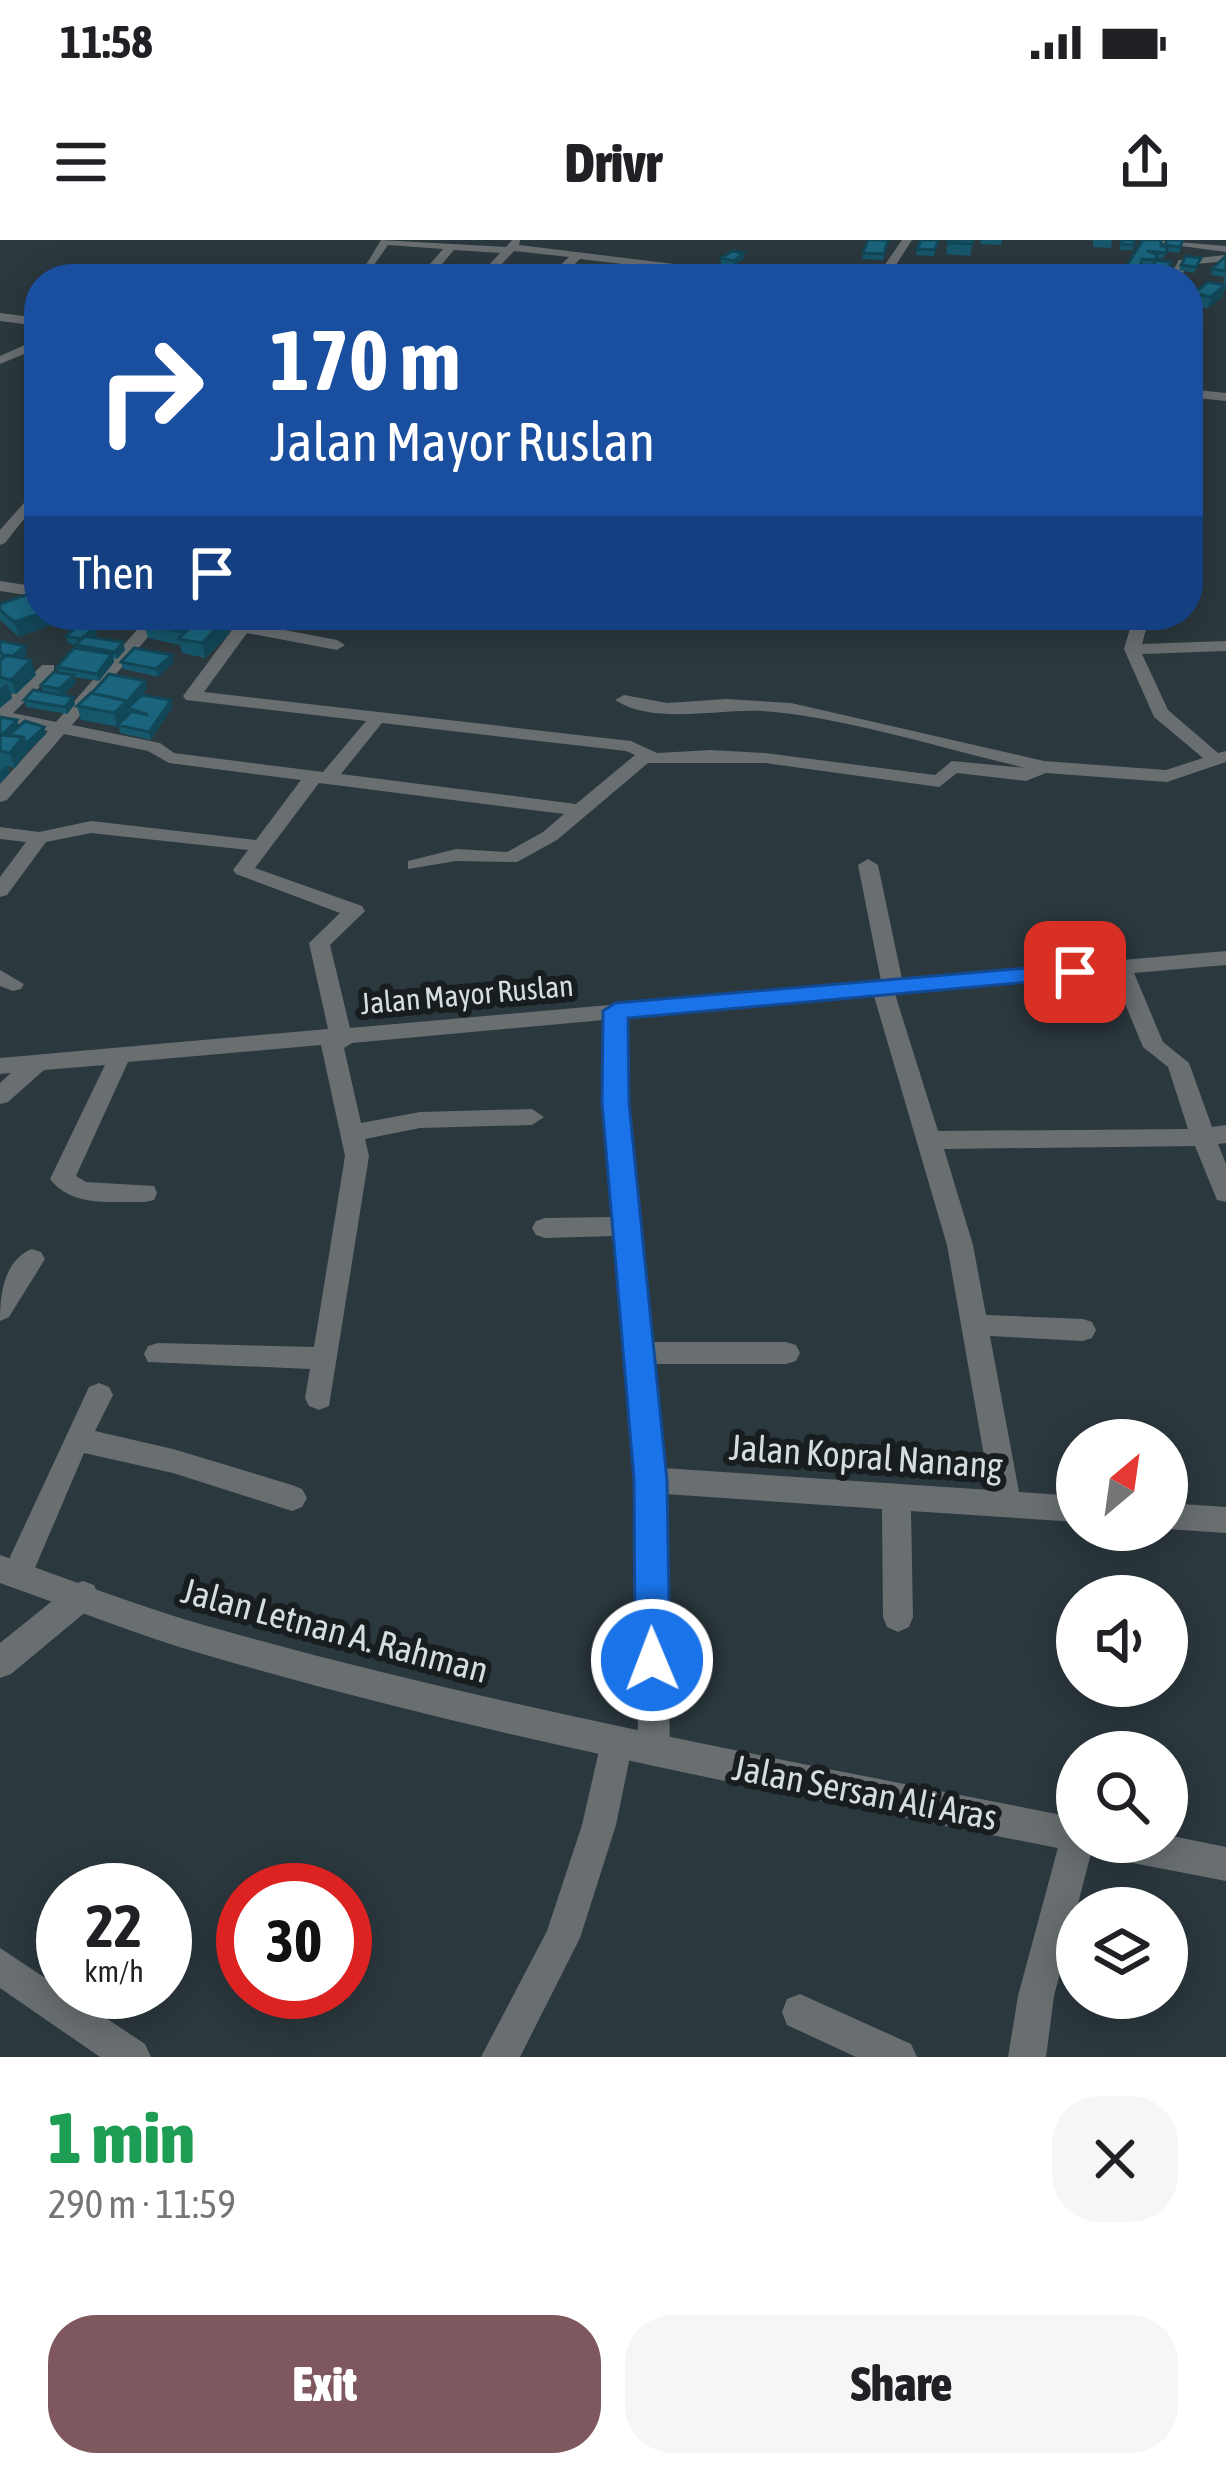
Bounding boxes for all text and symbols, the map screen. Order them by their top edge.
text: 11:58 [60,16,153,68]
icon: menu [48,129,114,195]
icon: share [1112,129,1178,195]
text: Drivr [565,132,661,193]
icon: right [72,312,228,468]
text: 170 m [270,312,460,408]
text: Jalan Mayor Ruslan [270,411,655,472]
icon: arrive [179,540,245,606]
text: Then [72,547,155,599]
pin [1024,921,1126,1023]
icon: arrive [1042,939,1108,1005]
street label: Jalan Mayor Ruslan [359,968,575,1020]
north arrow [1056,1419,1188,1551]
map controls [1056,1419,1188,2019]
street label: Jalan Kopral Nanang [728,1425,1005,1487]
street label: Jalan Letnan A. Rahman [177,1569,493,1691]
button: sound [1056,1575,1188,1707]
position arrow [589,1597,715,1723]
button: search [1056,1731,1188,1863]
street label: Jalan Sersan Ali Aras [729,1746,1001,1838]
speed limit sign: 30 [216,1863,372,2019]
button: layers [1056,1887,1188,2019]
text: 22 [86,1891,142,1960]
text: km/h [84,1954,144,1988]
text: 1 min [48,2096,195,2178]
button: close [1052,2096,1178,2222]
text: 290 m · 11:59 [48,2182,236,2226]
button: Exit [48,2315,601,2453]
button: Share [625,2315,1178,2453]

